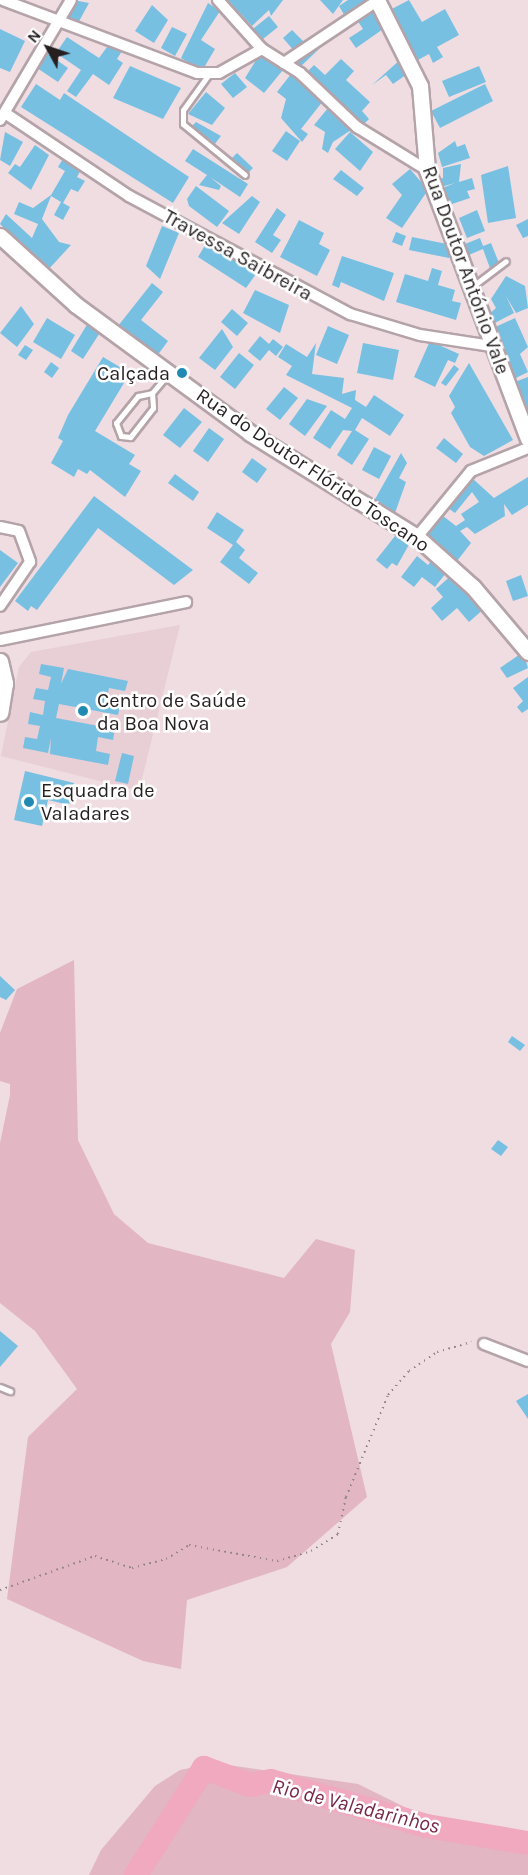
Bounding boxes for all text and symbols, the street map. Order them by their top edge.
north arrow [18,18,78,78]
text: N [23,26,45,47]
street label: Rua Doutor António Vale [417,163,515,377]
street label: Travessa Saibreira [159,204,317,306]
place label: Calçada [97,361,170,385]
marker: Calçada [175,366,189,380]
street label: Rua do Doutor Flórido Toscano [192,383,434,557]
place label: Centro de Saúde da Boa Nova [97,688,246,735]
marker: Centro de Saúde da Boa Nova [74,702,92,720]
place label: Esquadra de Valadares [41,778,155,825]
marker: Esquadra de Valadares [22,795,36,809]
water label: Rio de Valadarinhos [270,1773,442,1839]

